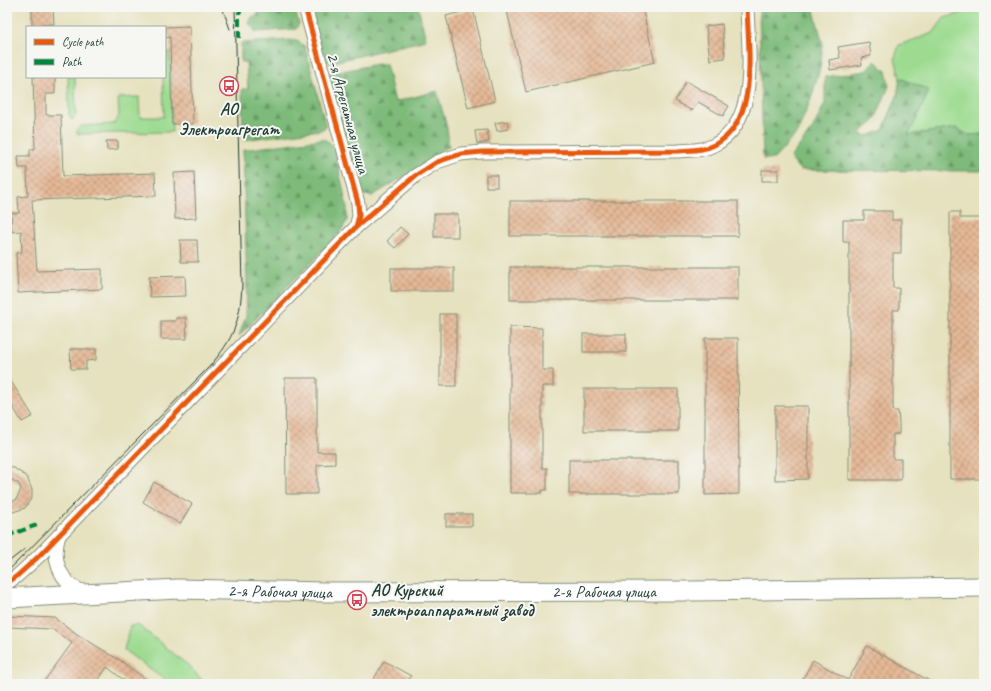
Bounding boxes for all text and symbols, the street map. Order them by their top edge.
legend [26,26,166,78]
text: Cycle path [62,34,104,50]
street label: 2-я Агрегатная улица [322,50,374,177]
text: Path [62,54,82,70]
bus stop icon: АО Электроагрегат [218,75,240,97]
place label: АО Электроагрегат [179,99,280,140]
street label: 2-я Рабочая улица [227,580,333,603]
place label: АО Курский электроаппаратный завод [371,580,535,622]
street label: 2-я Рабочая улица [552,581,657,602]
bus stop icon: АО Курский электроаппаратный завод [346,589,368,611]

